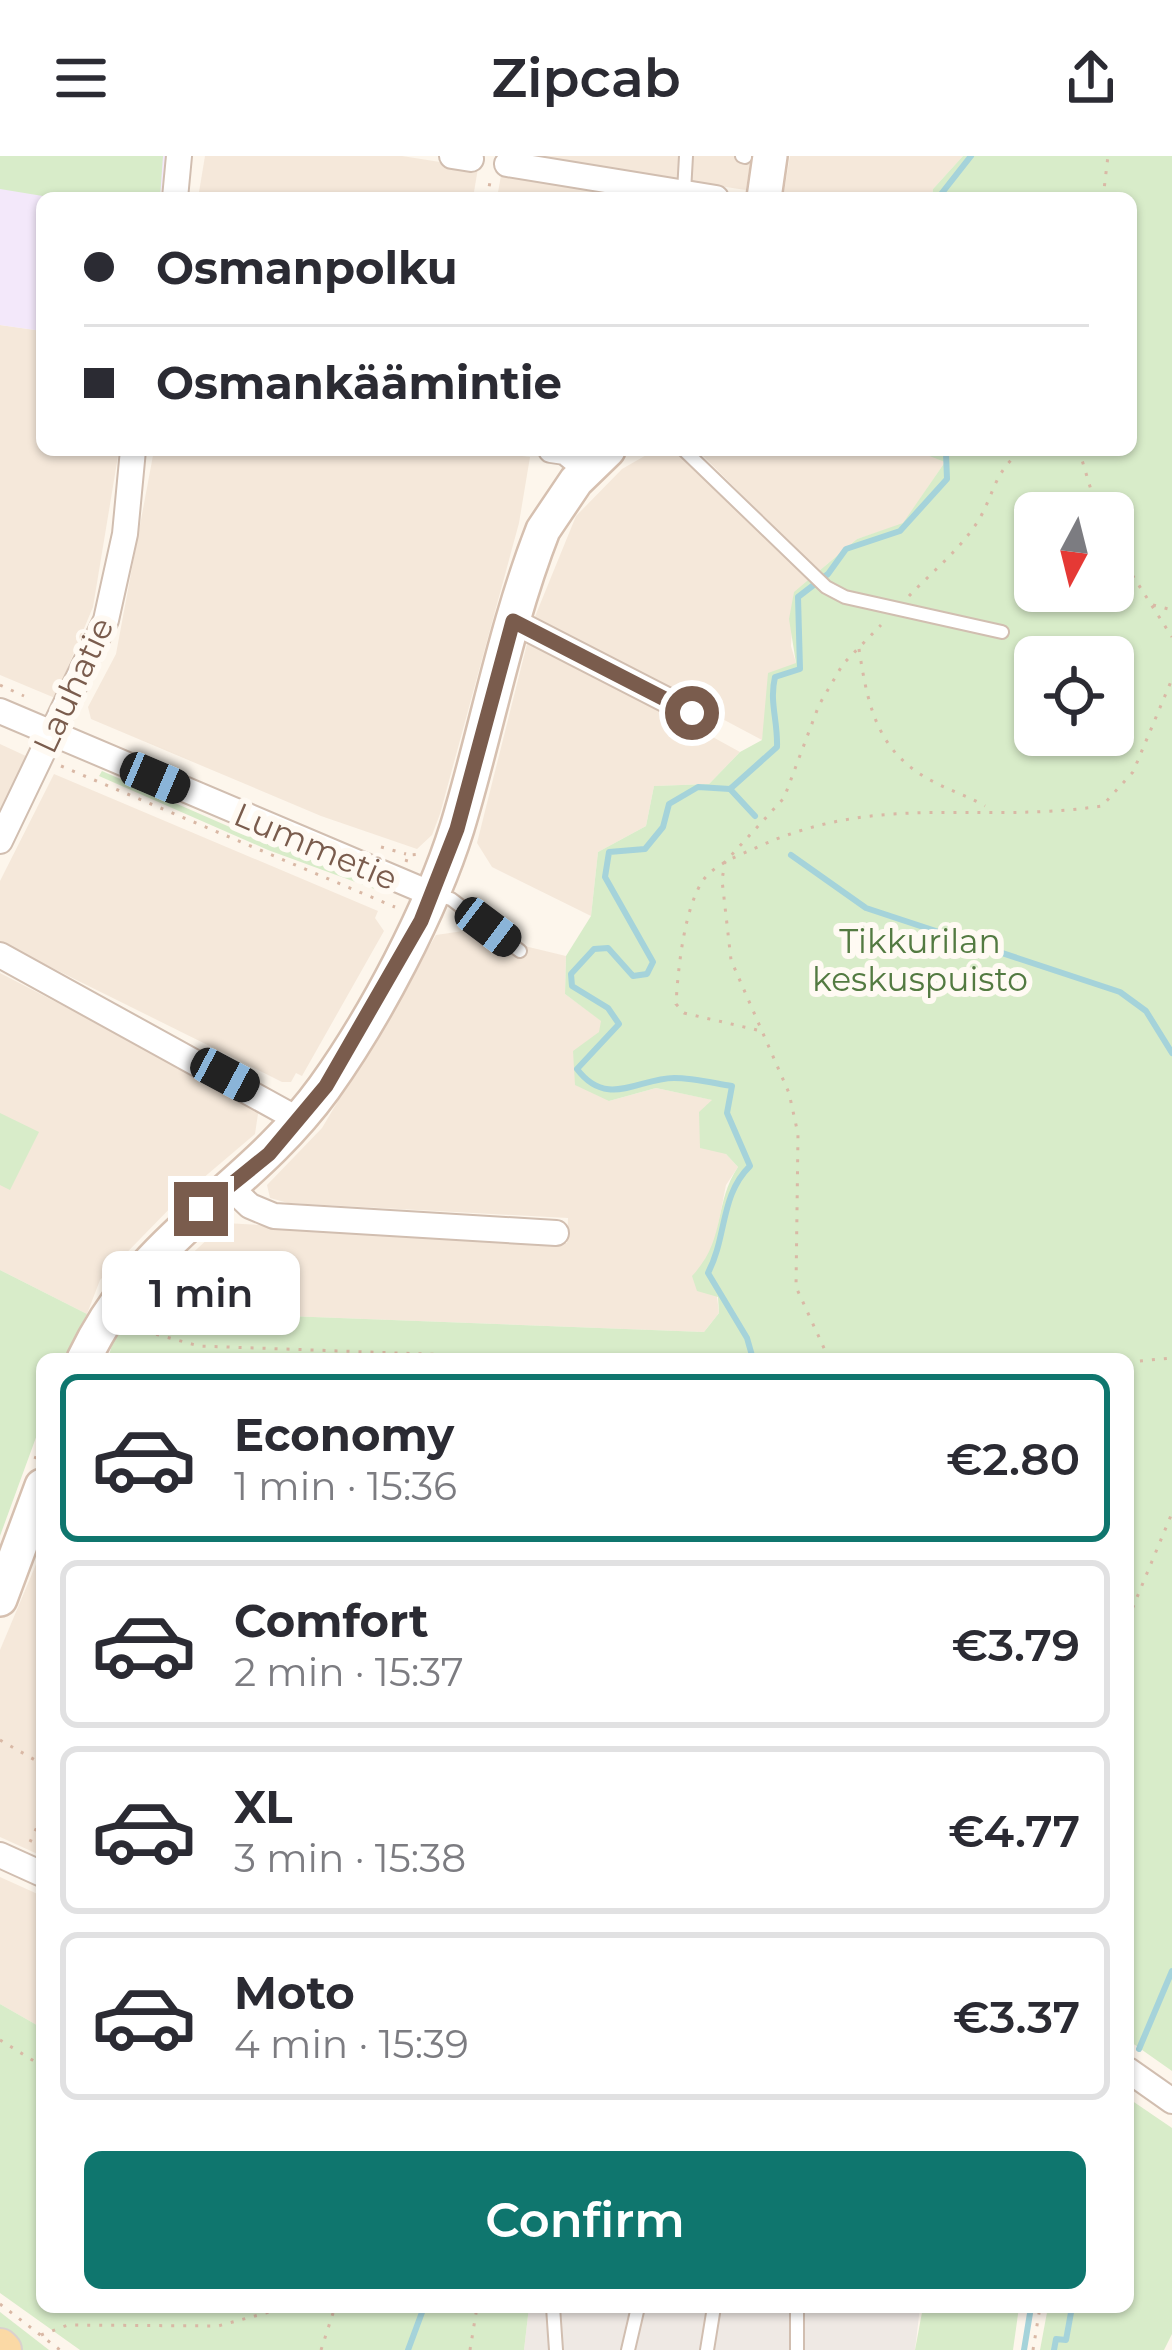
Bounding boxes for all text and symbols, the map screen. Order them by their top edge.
icon: menu [48,45,114,111]
text: Zipcab [491,45,681,111]
icon: share [1058,45,1124,111]
text: Osmanpolku [156,240,458,295]
text: Osmankäämintie [156,355,562,410]
north arrow [1014,492,1134,612]
map controls [1014,492,1134,756]
street label: Lauhatie [24,611,122,759]
button: locate [1014,636,1134,756]
route start [665,686,719,740]
car [115,747,195,809]
street label: Lummetie [228,794,404,898]
car [448,891,528,963]
park label: Tikkurilan keskuspuisto [812,921,1028,999]
car [185,1042,265,1108]
route end [174,1182,228,1236]
callout: 1 min [102,1251,300,1335]
text: 1 min [149,1269,253,1317]
icon: car [90,1404,198,1512]
text: Economy [234,1407,454,1462]
text: €2.80 [946,1431,1080,1486]
text: 1 min · 15:36 [234,1462,457,1510]
icon: car [90,1590,198,1698]
text: Comfort [234,1593,429,1648]
text: €3.79 [952,1617,1080,1672]
text: 2 min · 15:37 [234,1648,464,1696]
icon: car [90,1776,198,1884]
text: XL [234,1779,292,1834]
text: €4.77 [948,1803,1080,1858]
text: 3 min · 15:38 [234,1834,466,1882]
icon: car [90,1962,198,2070]
text: Moto [234,1965,355,2020]
text: €3.37 [953,1989,1080,2044]
text: 4 min · 15:39 [234,2020,469,2068]
button: Confirm [84,2151,1086,2289]

